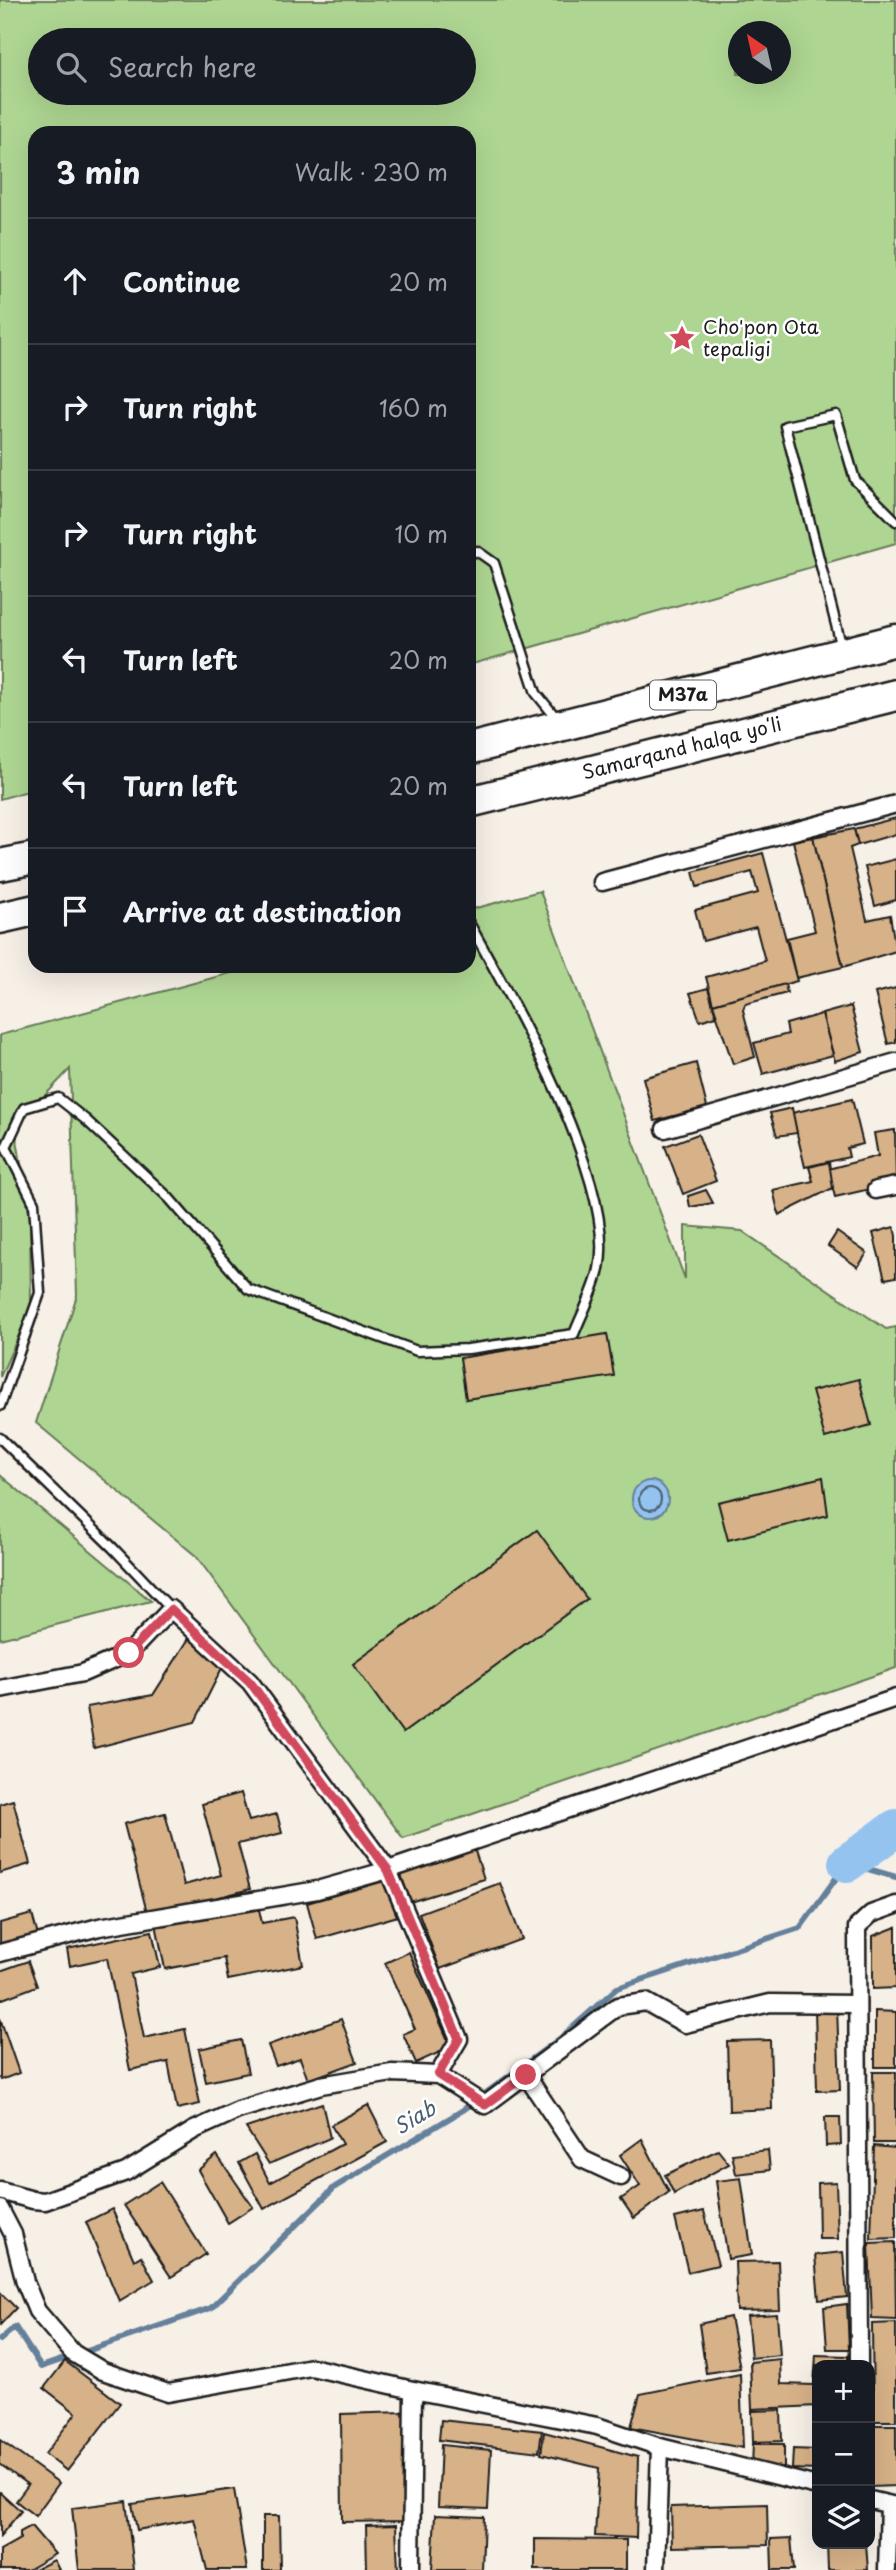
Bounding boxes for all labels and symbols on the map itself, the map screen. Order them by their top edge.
north arrow [728,21,791,84]
place label: Cho'pon Ota tepaligi [703,312,819,362]
place icon: Cho'pon Ota tepaligi [667,323,697,353]
road number: M37a [650,680,716,710]
street label: Samarqand halqa yoʻli [579,709,784,785]
route start [113,1637,144,1668]
route end [510,2059,541,2090]
water label: Siab [387,2091,442,2141]

